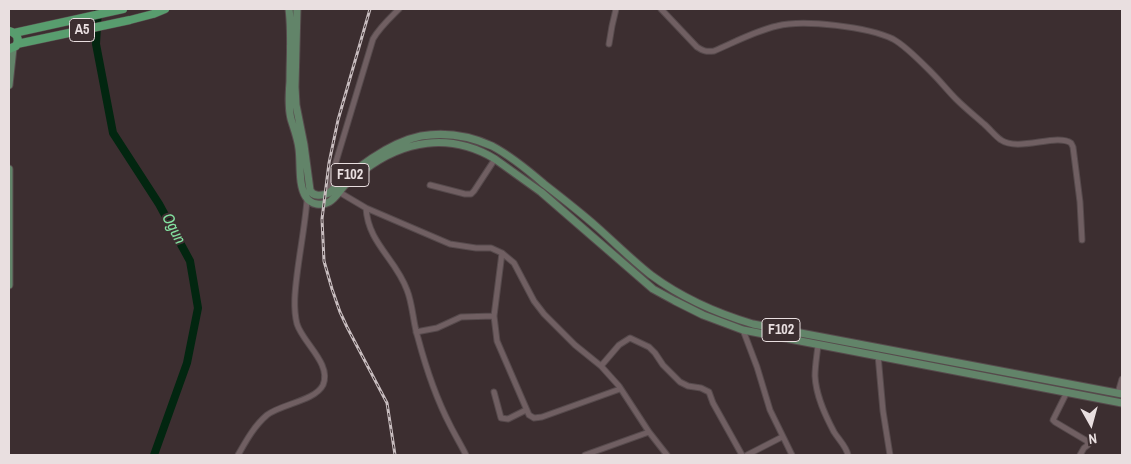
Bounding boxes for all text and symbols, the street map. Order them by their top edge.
road number: A5 [70,18,94,42]
road number: F102 [331,164,369,186]
water label: Ogun [157,210,189,248]
road number: F102 [762,318,800,342]
north arrow [1066,399,1116,449]
text: N [1088,429,1098,448]

